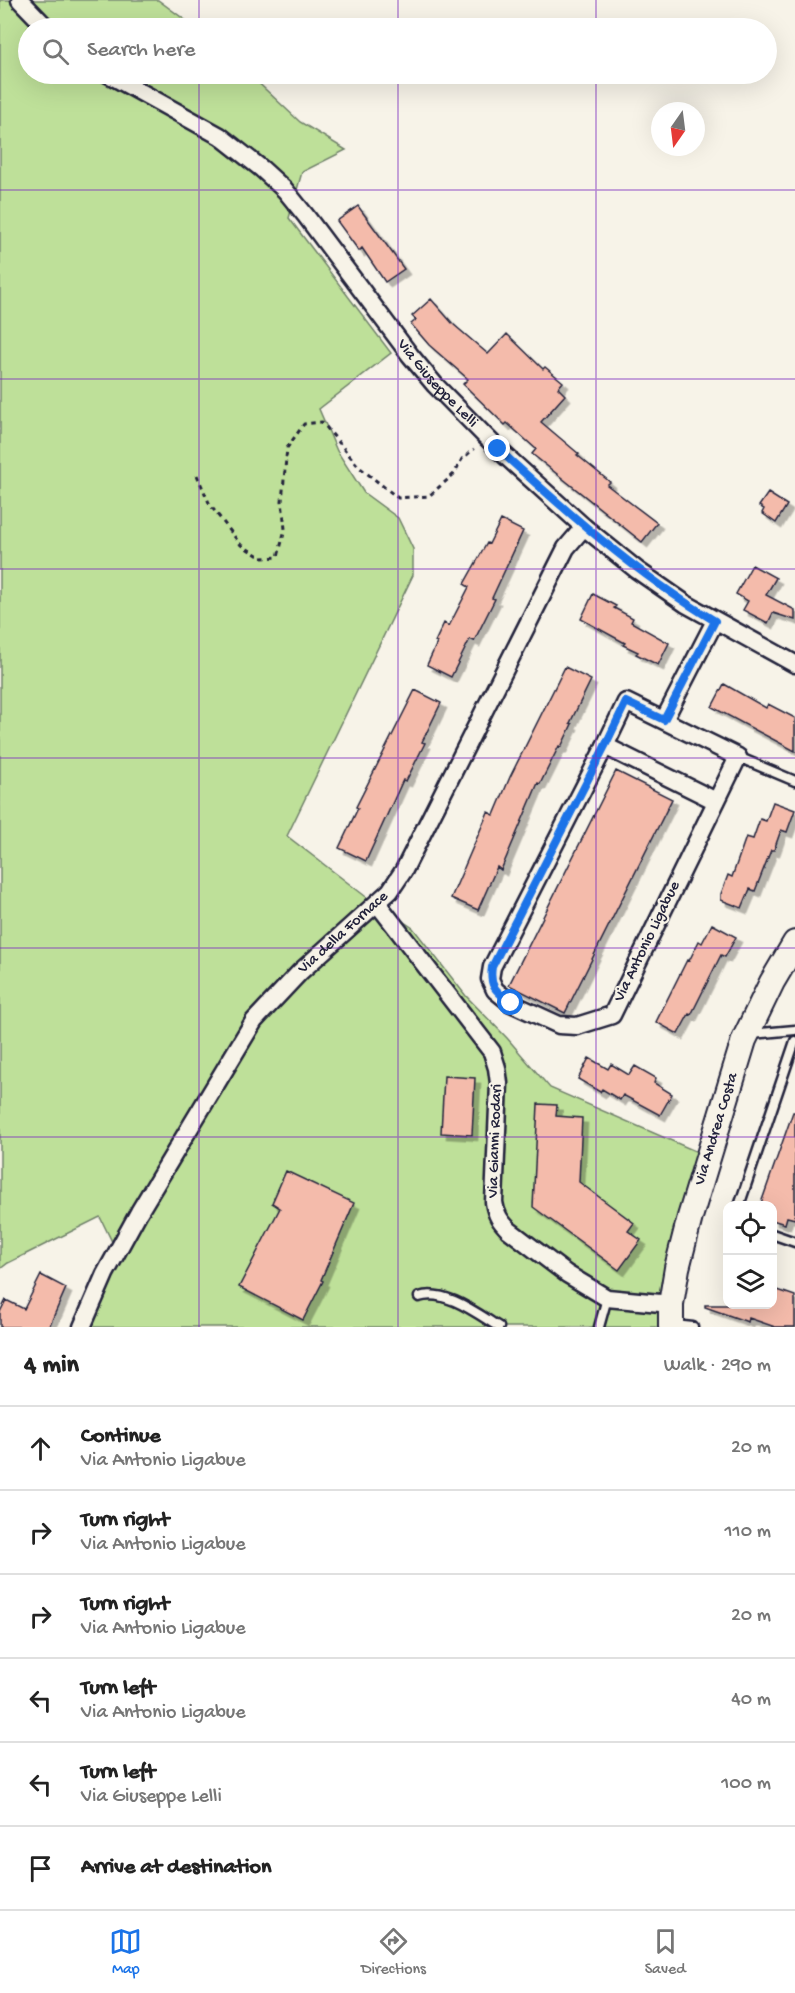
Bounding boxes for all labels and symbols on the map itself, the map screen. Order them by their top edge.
north arrow [651,102,705,156]
street label: Via Giuseppe Lelli [392,335,482,432]
route end [484,435,510,461]
street label: Via Antonio Ligabue [610,878,686,1006]
street label: Via della Fornace [294,887,393,979]
route start [497,989,523,1015]
street label: Via Andrea Costa [690,1070,743,1189]
street label: Via Gianni Rodari [484,1084,507,1199]

